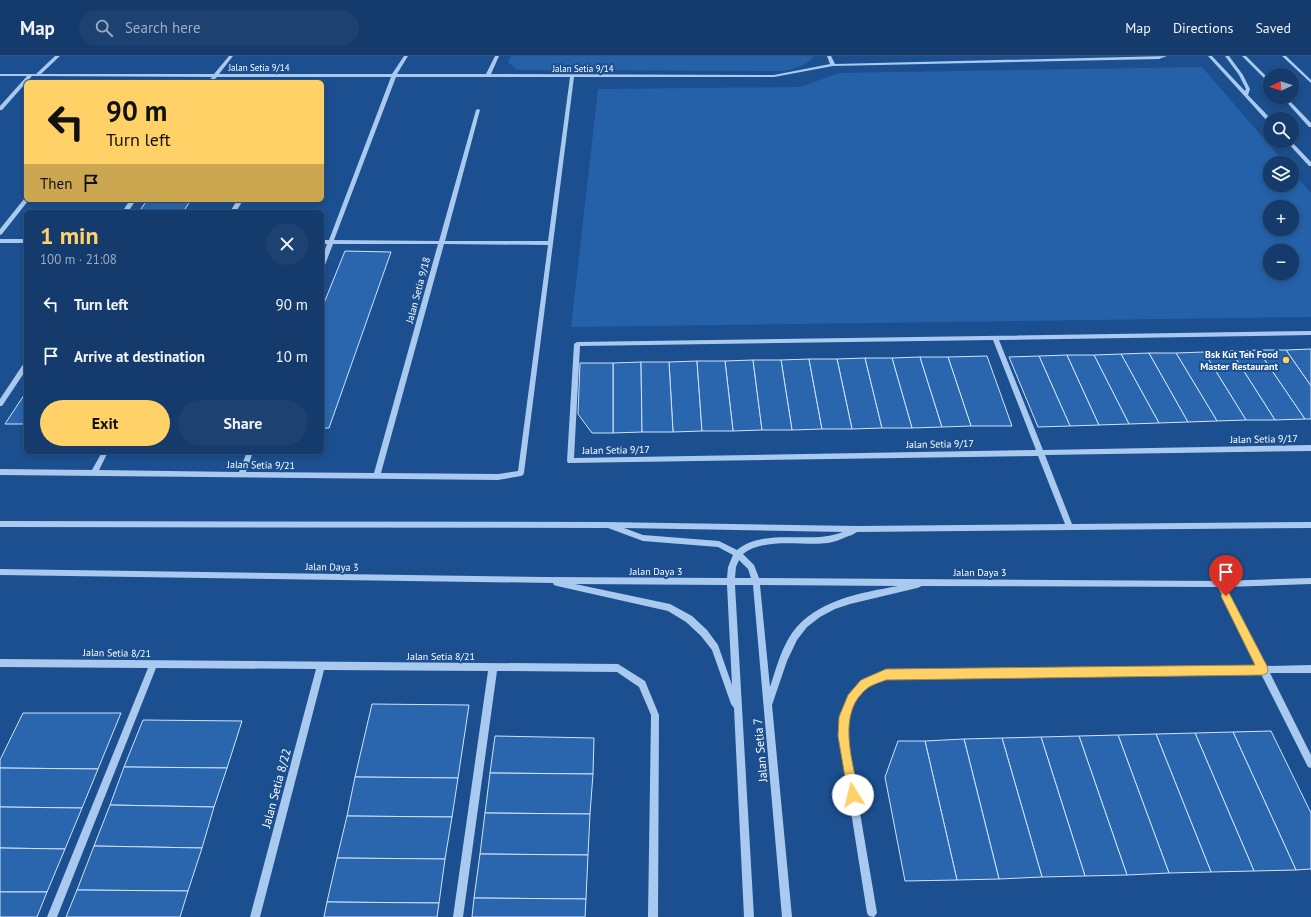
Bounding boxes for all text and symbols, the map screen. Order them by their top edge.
search box [79,10,359,46]
text: Map [20,16,55,40]
icon: search [93,17,115,39]
text: Search here [125,18,201,37]
text: Map [1125,19,1151,37]
text: Directions [1173,19,1233,37]
text: Saved [1255,19,1291,37]
street label: Jalan Setia 9/14 [227,62,290,73]
street label: Jalan Setia 9/14 [551,63,614,74]
north arrow [1263,68,1299,104]
map controls [1263,68,1299,280]
text: 90 m [106,92,167,129]
icon: left [40,96,92,148]
button: search [1263,112,1299,148]
text: Turn left [106,128,171,151]
button: layers [1263,156,1299,192]
icon: arrive [80,172,102,194]
text: Then [40,174,72,193]
button: + [1263,200,1299,236]
text: 1 min [40,220,99,251]
button: close [266,223,308,265]
button: − [1263,244,1299,280]
text: 100 m · 21:08 [40,251,117,268]
street label: Jalan Setia 9/18 [403,256,433,325]
icon: left [40,293,62,315]
text: Turn left [74,295,128,314]
text: 90 m [275,295,308,314]
icon: arrive [40,345,62,367]
text: Arrive at destination [74,347,205,366]
text: 10 m [275,347,308,366]
place label: Bsk Kut Teh Food Master Restaurant [1200,348,1279,373]
marker: Bsk Kut Teh Food Master Restaurant [1281,355,1291,365]
button: Exit [40,400,170,446]
button: Share [178,400,308,446]
street label: Jalan Setia 9/17 [1229,432,1298,446]
street label: Jalan Setia 9/17 [905,437,974,451]
street label: Jalan Setia 9/17 [581,443,650,457]
street label: Jalan Setia 9/21 [226,458,295,472]
pin [1209,555,1243,596]
street label: Jalan Daya 3 [304,560,359,574]
icon: arrive [1215,561,1237,583]
street label: Jalan Daya 3 [628,565,683,578]
street label: Jalan Daya 3 [952,566,1007,579]
street label: Jalan Setia 8/21 [82,646,151,660]
street label: Jalan Setia 8/21 [406,650,475,663]
street label: Jalan Setia 7 [750,717,770,784]
street label: Jalan Setia 8/22 [258,747,294,830]
position arrow [832,774,874,816]

